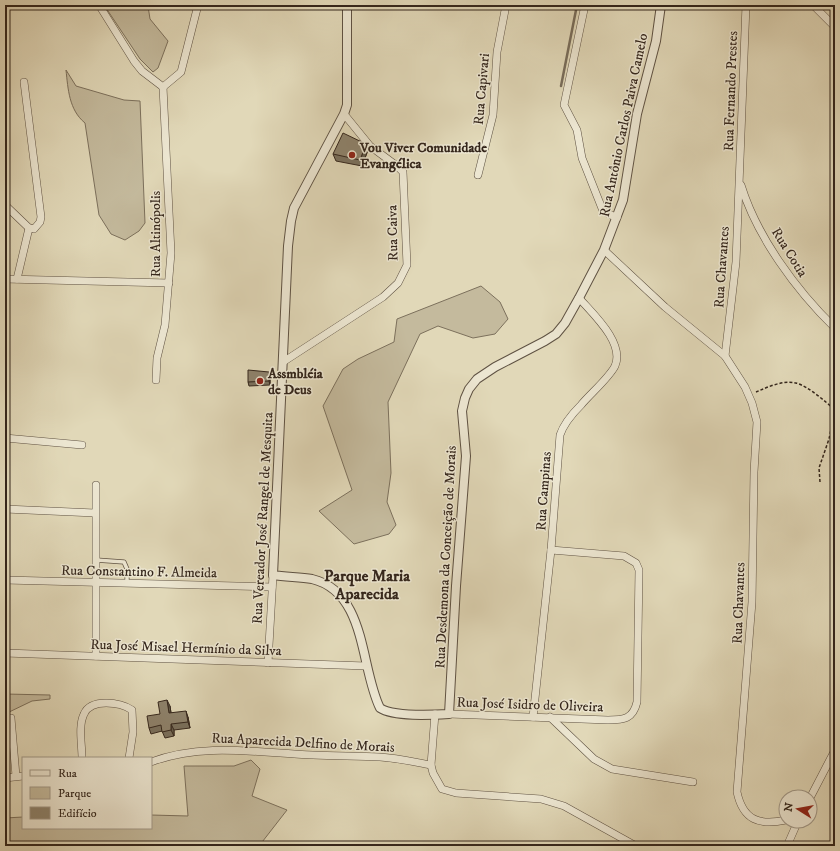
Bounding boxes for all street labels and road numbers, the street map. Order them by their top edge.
street label: Rua Fernando Prestes [720,30,742,151]
street label: Rua Antônio Carlos Paiva Camelo [596,31,652,219]
street label: Rua Capivari [470,52,494,126]
street label: Rua Altinópolis [147,190,165,277]
street label: Rua Caiva [384,205,402,261]
street label: Rua Cotia [767,224,811,281]
street label: Rua Chavantes [710,225,734,309]
street label: Rua Vereador José Rangel de Mesquita [248,411,278,625]
street label: Rua Desdemona da Conceição de Morais [431,445,461,669]
street label: Rua Campinas [532,451,556,531]
street label: Rua Chavantes [729,561,749,644]
street label: Rua Constantino F. Almeida [61,562,217,582]
street label: Rua José Misael Hermínio da Silva [90,636,282,660]
street label: Rua José Isidro de Oliveira [456,693,604,717]
street label: Rua Aparecida Delfino de Morais [211,729,395,757]

